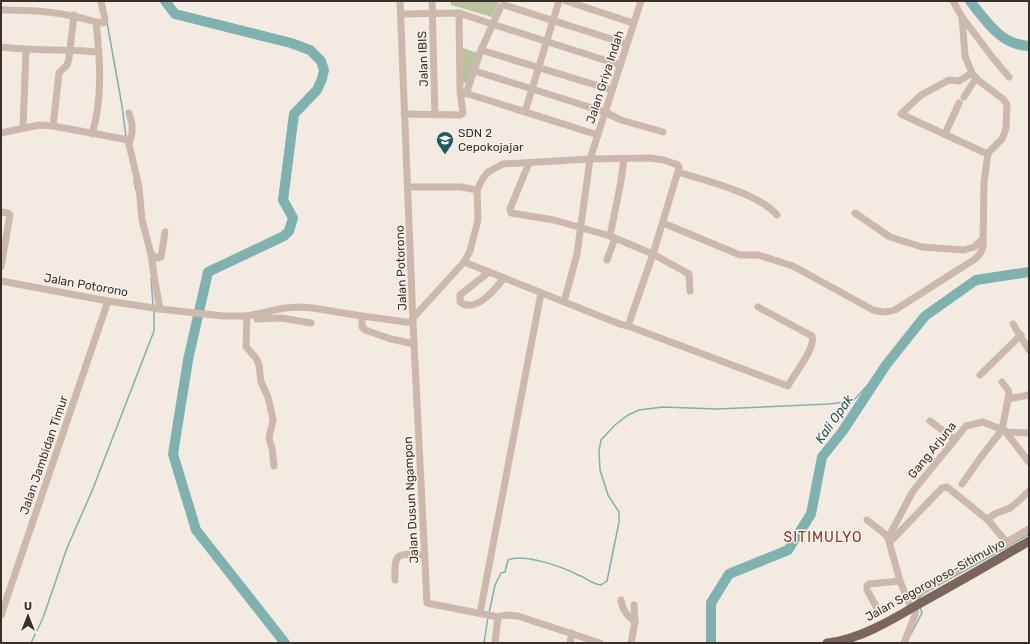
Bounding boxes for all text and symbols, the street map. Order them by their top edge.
street label: Jalan Griya Indah [583,29,627,125]
street label: Jalan IBIS [415,31,431,87]
place label: SDN 2 Cepokojajar [458,126,524,154]
school or university icon: SDN 2 Cepokojajar [435,130,455,155]
street label: Jalan Potorono [393,225,409,311]
street label: Jalan Potorono [43,271,129,299]
water label: Kali Opak [812,392,856,446]
street label: Jalan Jambidan Timur [17,393,71,516]
street label: Gang Arjuna [905,419,959,481]
street label: Jalan Dusun Ngampon [401,436,421,564]
district label: SITIMULYO [784,529,862,546]
street label: Jalan Segoroyoso-Sitimulyo [863,536,1007,624]
north arrow [8,596,48,636]
text: U [24,600,32,613]

